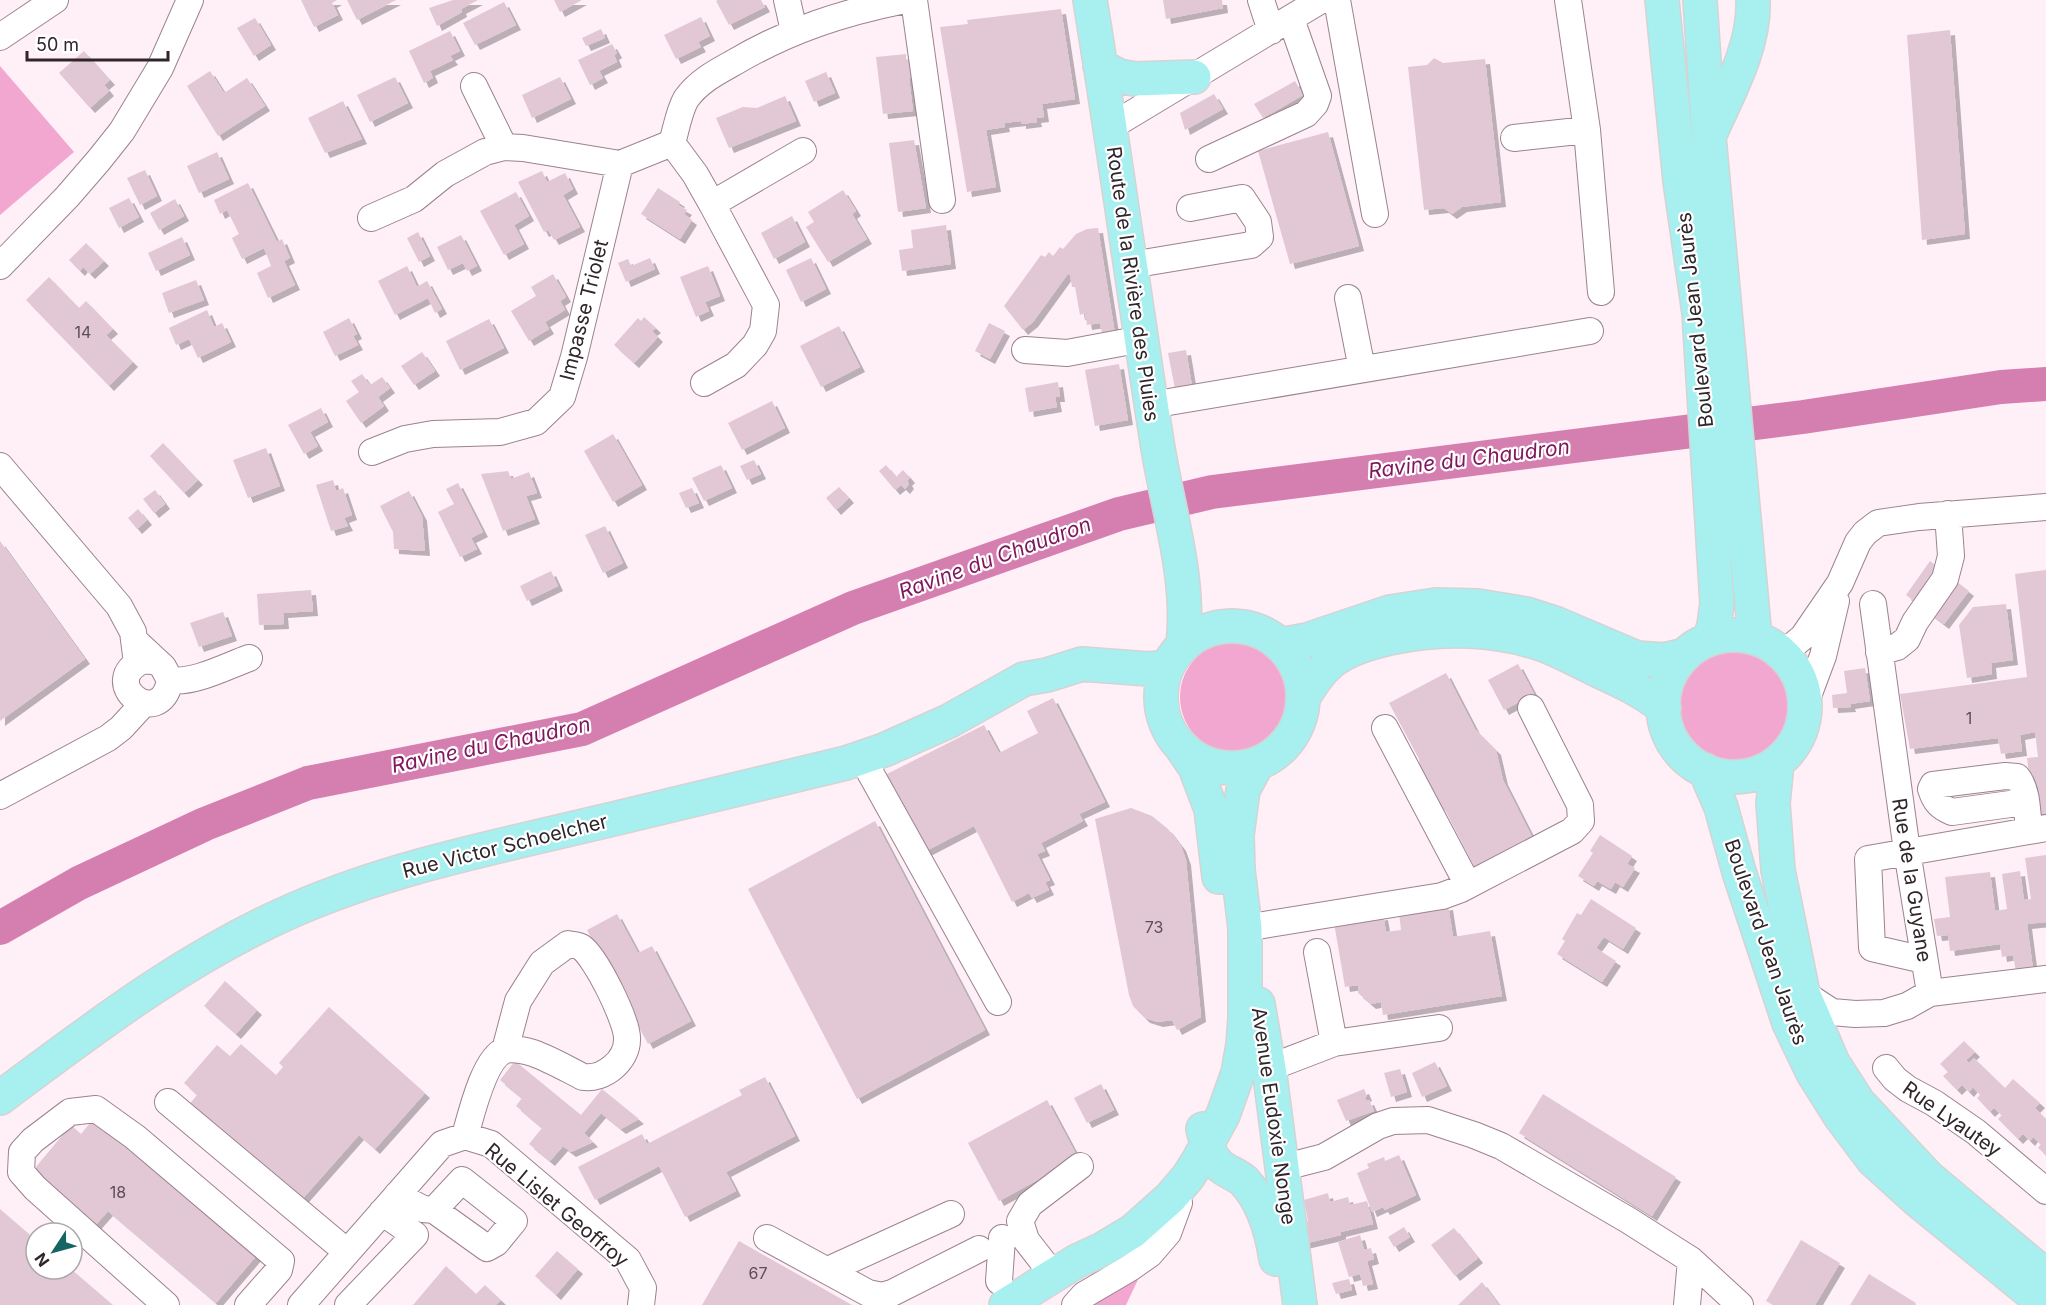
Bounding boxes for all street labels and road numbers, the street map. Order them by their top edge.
street label: Route de la Rivière des Pluies [1102,145,1164,423]
street label: Boulevard Jean Jaurès [1672,211,1718,429]
street label: Impasse Triolet [555,237,613,383]
street label: Rue de la Guyane [1887,796,1937,964]
street label: Rue Victor Schoelcher [400,809,611,883]
street label: Boulevard Jean Jaurès [1719,836,1813,1048]
street label: Avenue Eudoxie Nonge [1247,1006,1301,1226]
street label: Rue Lyautey [1898,1076,2006,1162]
street label: Rue Lislet Geoffroy [480,1138,634,1272]

